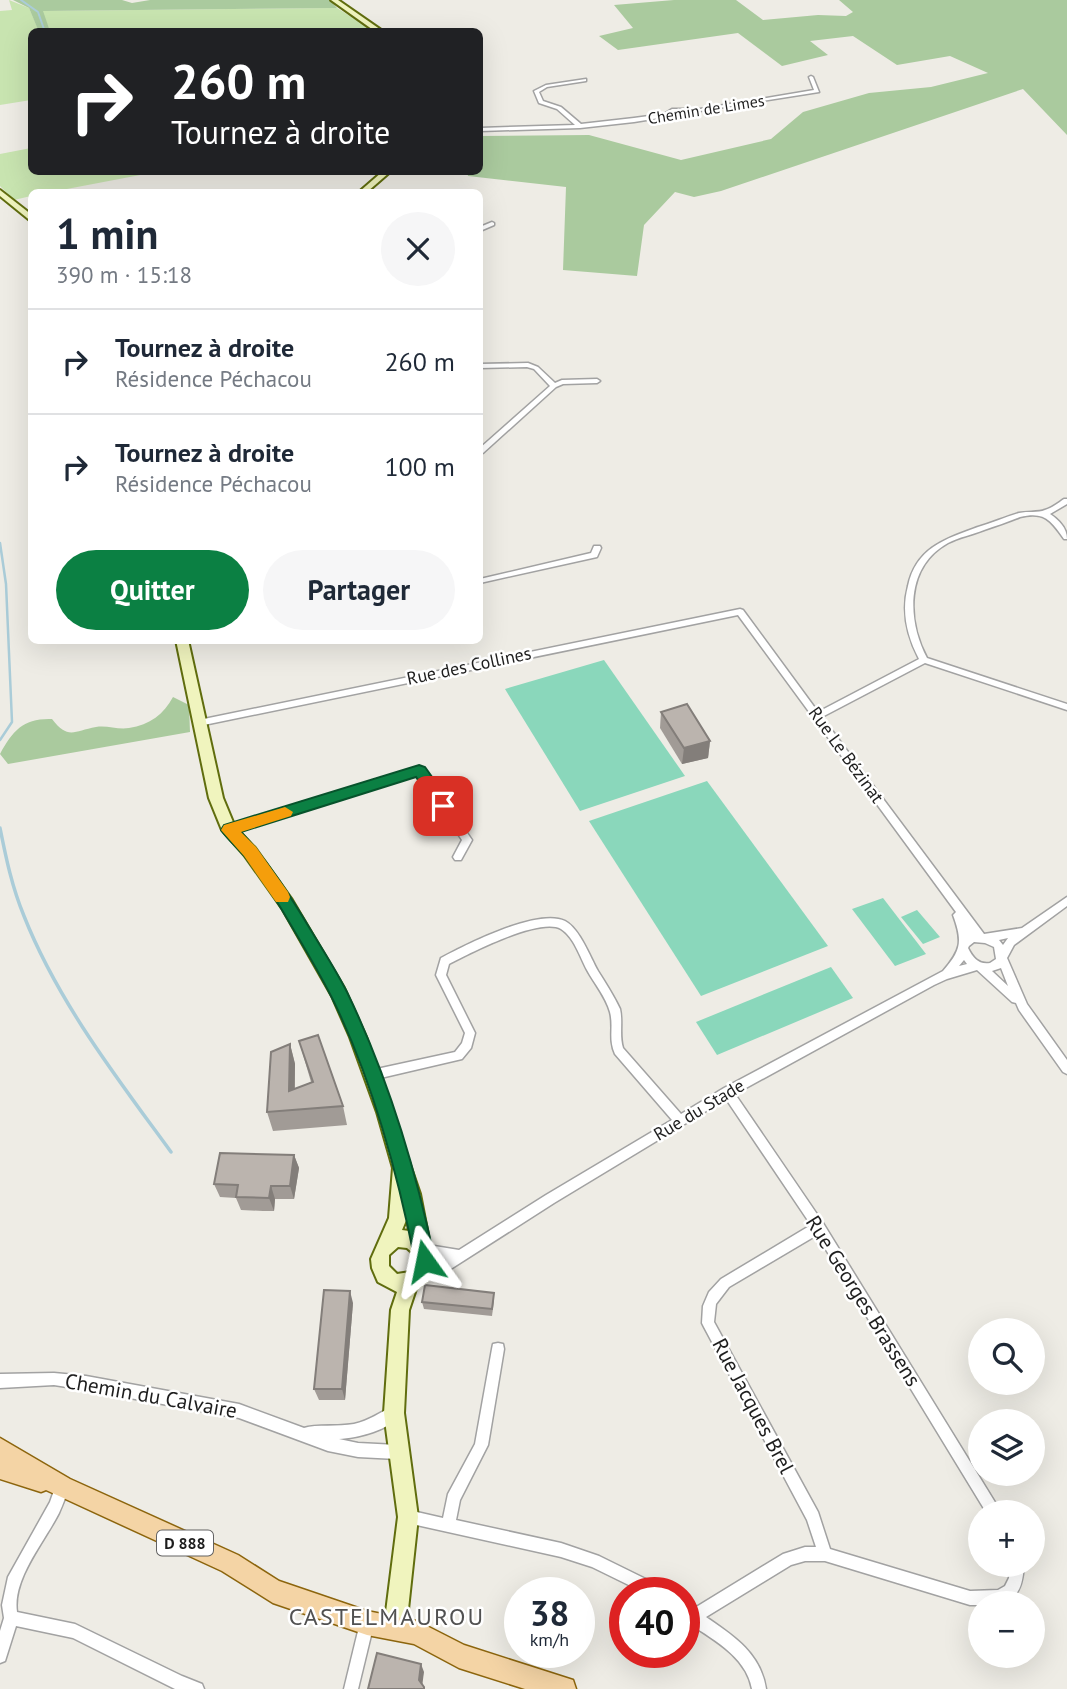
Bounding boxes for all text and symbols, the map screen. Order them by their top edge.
text: 260 m [171,49,306,113]
icon: right [56,56,147,147]
street label: Chemin de Limes [646,90,766,128]
text: Tournez à droite [171,111,390,153]
text: 1 min [56,206,158,261]
button: close [381,212,455,286]
text: 390 m · 15:18 [56,260,192,289]
text: Tournez à droite [115,331,294,364]
icon: right [56,343,94,381]
text: 260 m [384,345,455,378]
text: Résidence Péchacou [115,364,312,393]
text: Tournez à droite [115,436,294,469]
icon: right [56,448,94,486]
text: 100 m [384,450,455,483]
text: Résidence Péchacou [115,469,312,498]
button: Quitter [56,550,249,630]
button: Partager [263,550,455,630]
street label: Rue des Collines [405,641,533,690]
street label: Rue Le Bézinat [804,702,889,807]
pin [413,776,473,836]
icon: arrive [424,787,462,825]
street label: Rue du Stade [649,1073,748,1146]
street label: Rue Georges Brassens [800,1210,927,1391]
position arrow [388,1224,462,1298]
map controls [968,1318,1045,1668]
button: search [968,1318,1045,1395]
street label: Rue Jacques Brel [706,1334,800,1478]
street label: Chemin du Calvaire [63,1367,239,1424]
button: layers [968,1409,1045,1486]
button: + [968,1500,1045,1577]
road number: D 888 [157,1530,213,1555]
speed limit sign: 40 [609,1577,700,1668]
text: 38 [530,1590,569,1636]
button: − [968,1591,1045,1668]
district label: CASTELMAUROU [289,1601,485,1632]
text: km/h [530,1628,569,1651]

